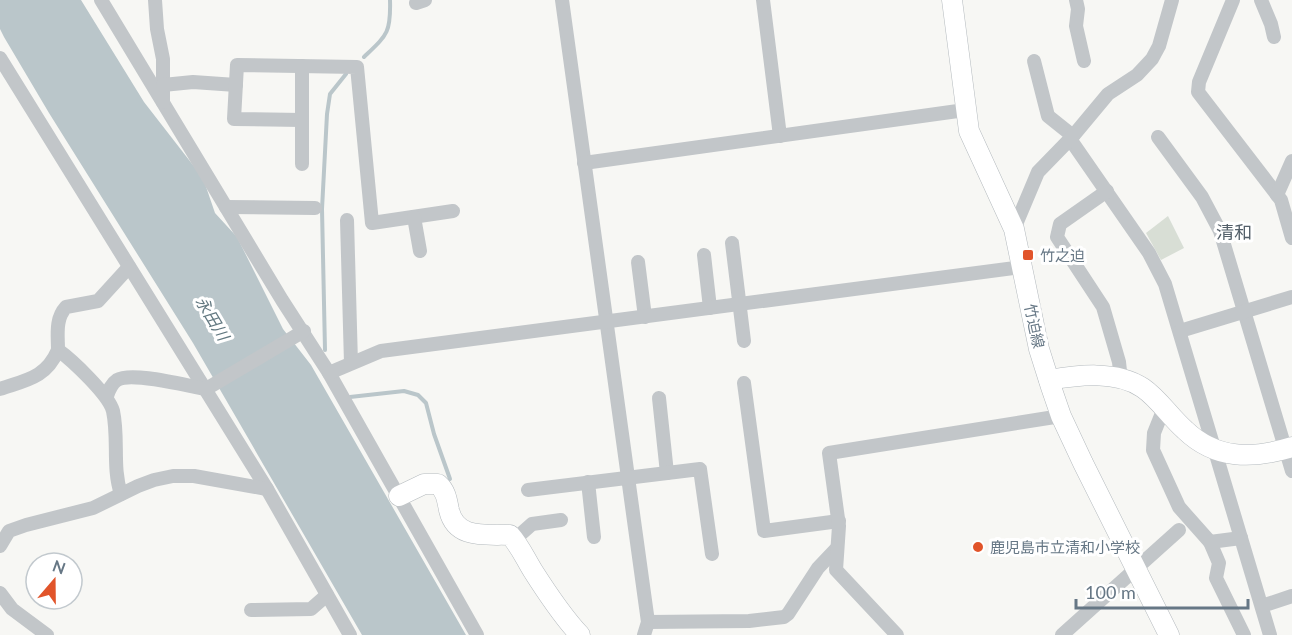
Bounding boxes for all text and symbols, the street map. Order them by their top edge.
district label: 清和 [1216,221,1252,243]
place label: 竹之迫 [1040,246,1085,264]
marker: 竹之迫 [1021,248,1035,262]
water label: 永田川 [192,293,235,345]
street label: 竹迫線 [1022,302,1048,350]
place label: 鹿児島市立清和小学校 [990,538,1140,556]
marker: 鹿児島市立清和小学校 [971,540,985,554]
north arrow [24,551,84,611]
text: N [50,555,68,577]
scale bar [1076,572,1248,610]
text: 100 m [1085,581,1136,603]

